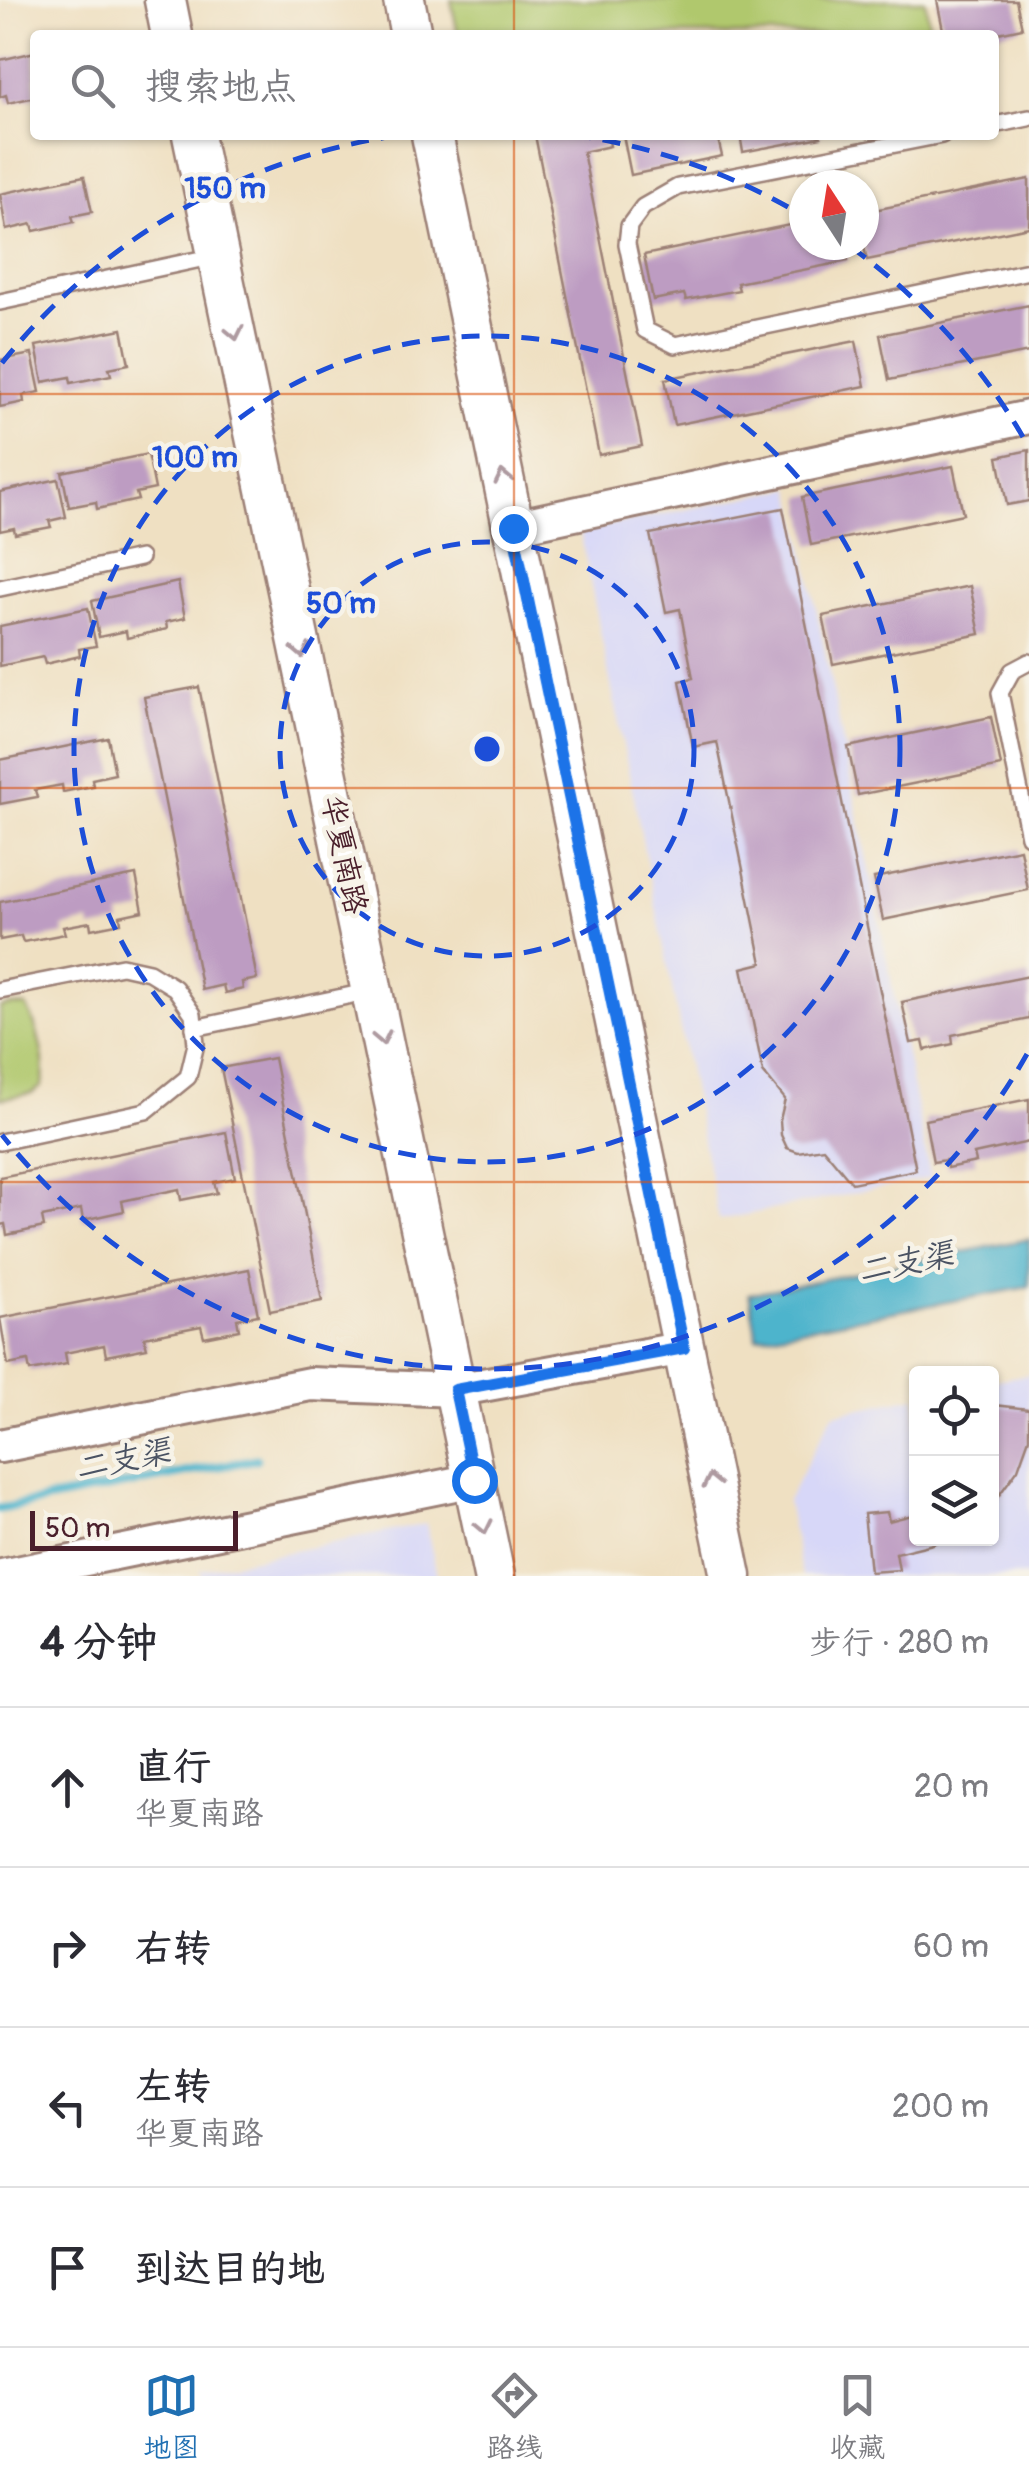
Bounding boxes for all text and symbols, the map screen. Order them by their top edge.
search box [30,30,999,140]
icon: search [65,58,120,113]
text: 搜索地点 [145,63,297,111]
text: 150 m [184,170,266,207]
north arrow [789,170,879,260]
one-way arrow [223,324,244,341]
text: 100 m [152,439,238,476]
one-way arrow [493,469,514,486]
route end [491,506,537,552]
text: 50 m [306,585,376,622]
one-way arrow [290,642,311,659]
centre of rings [469,731,505,767]
street label: 华夏南路 [313,792,375,918]
one-way arrow [370,1029,391,1046]
water label: 二支渠 [855,1234,960,1292]
map controls [909,1366,999,1546]
button: locate [909,1366,999,1456]
water label: 二支渠 [72,1431,177,1489]
button: layers [909,1456,999,1546]
route start [452,1458,498,1504]
one-way arrow [702,1472,723,1489]
scale bar [30,1506,238,1550]
text: 50 m [45,1511,110,1546]
one-way arrow [472,1519,493,1536]
text: 4 分钟 [40,1617,157,1669]
text: 步行 · 280 m [810,1623,989,1663]
text: 直行 [135,1743,211,1791]
icon: ahead [40,1760,95,1815]
text: 20 m [914,1767,989,1807]
text: 华夏南路 [135,1794,263,1834]
icon: right [40,1920,95,1975]
text: 右转 [135,1925,211,1973]
text: 60 m [913,1927,989,1967]
text: 左转 [135,2063,211,2111]
icon: left [40,2080,95,2135]
text: 200 m [892,2087,989,2127]
text: 华夏南路 [135,2114,263,2154]
icon: arrive [40,2240,95,2295]
text: 到达目的地 [135,2245,325,2293]
tab: 地图 [143,2368,200,2466]
tab: 路线 [486,2368,543,2466]
tab: 收藏 [829,2368,886,2466]

